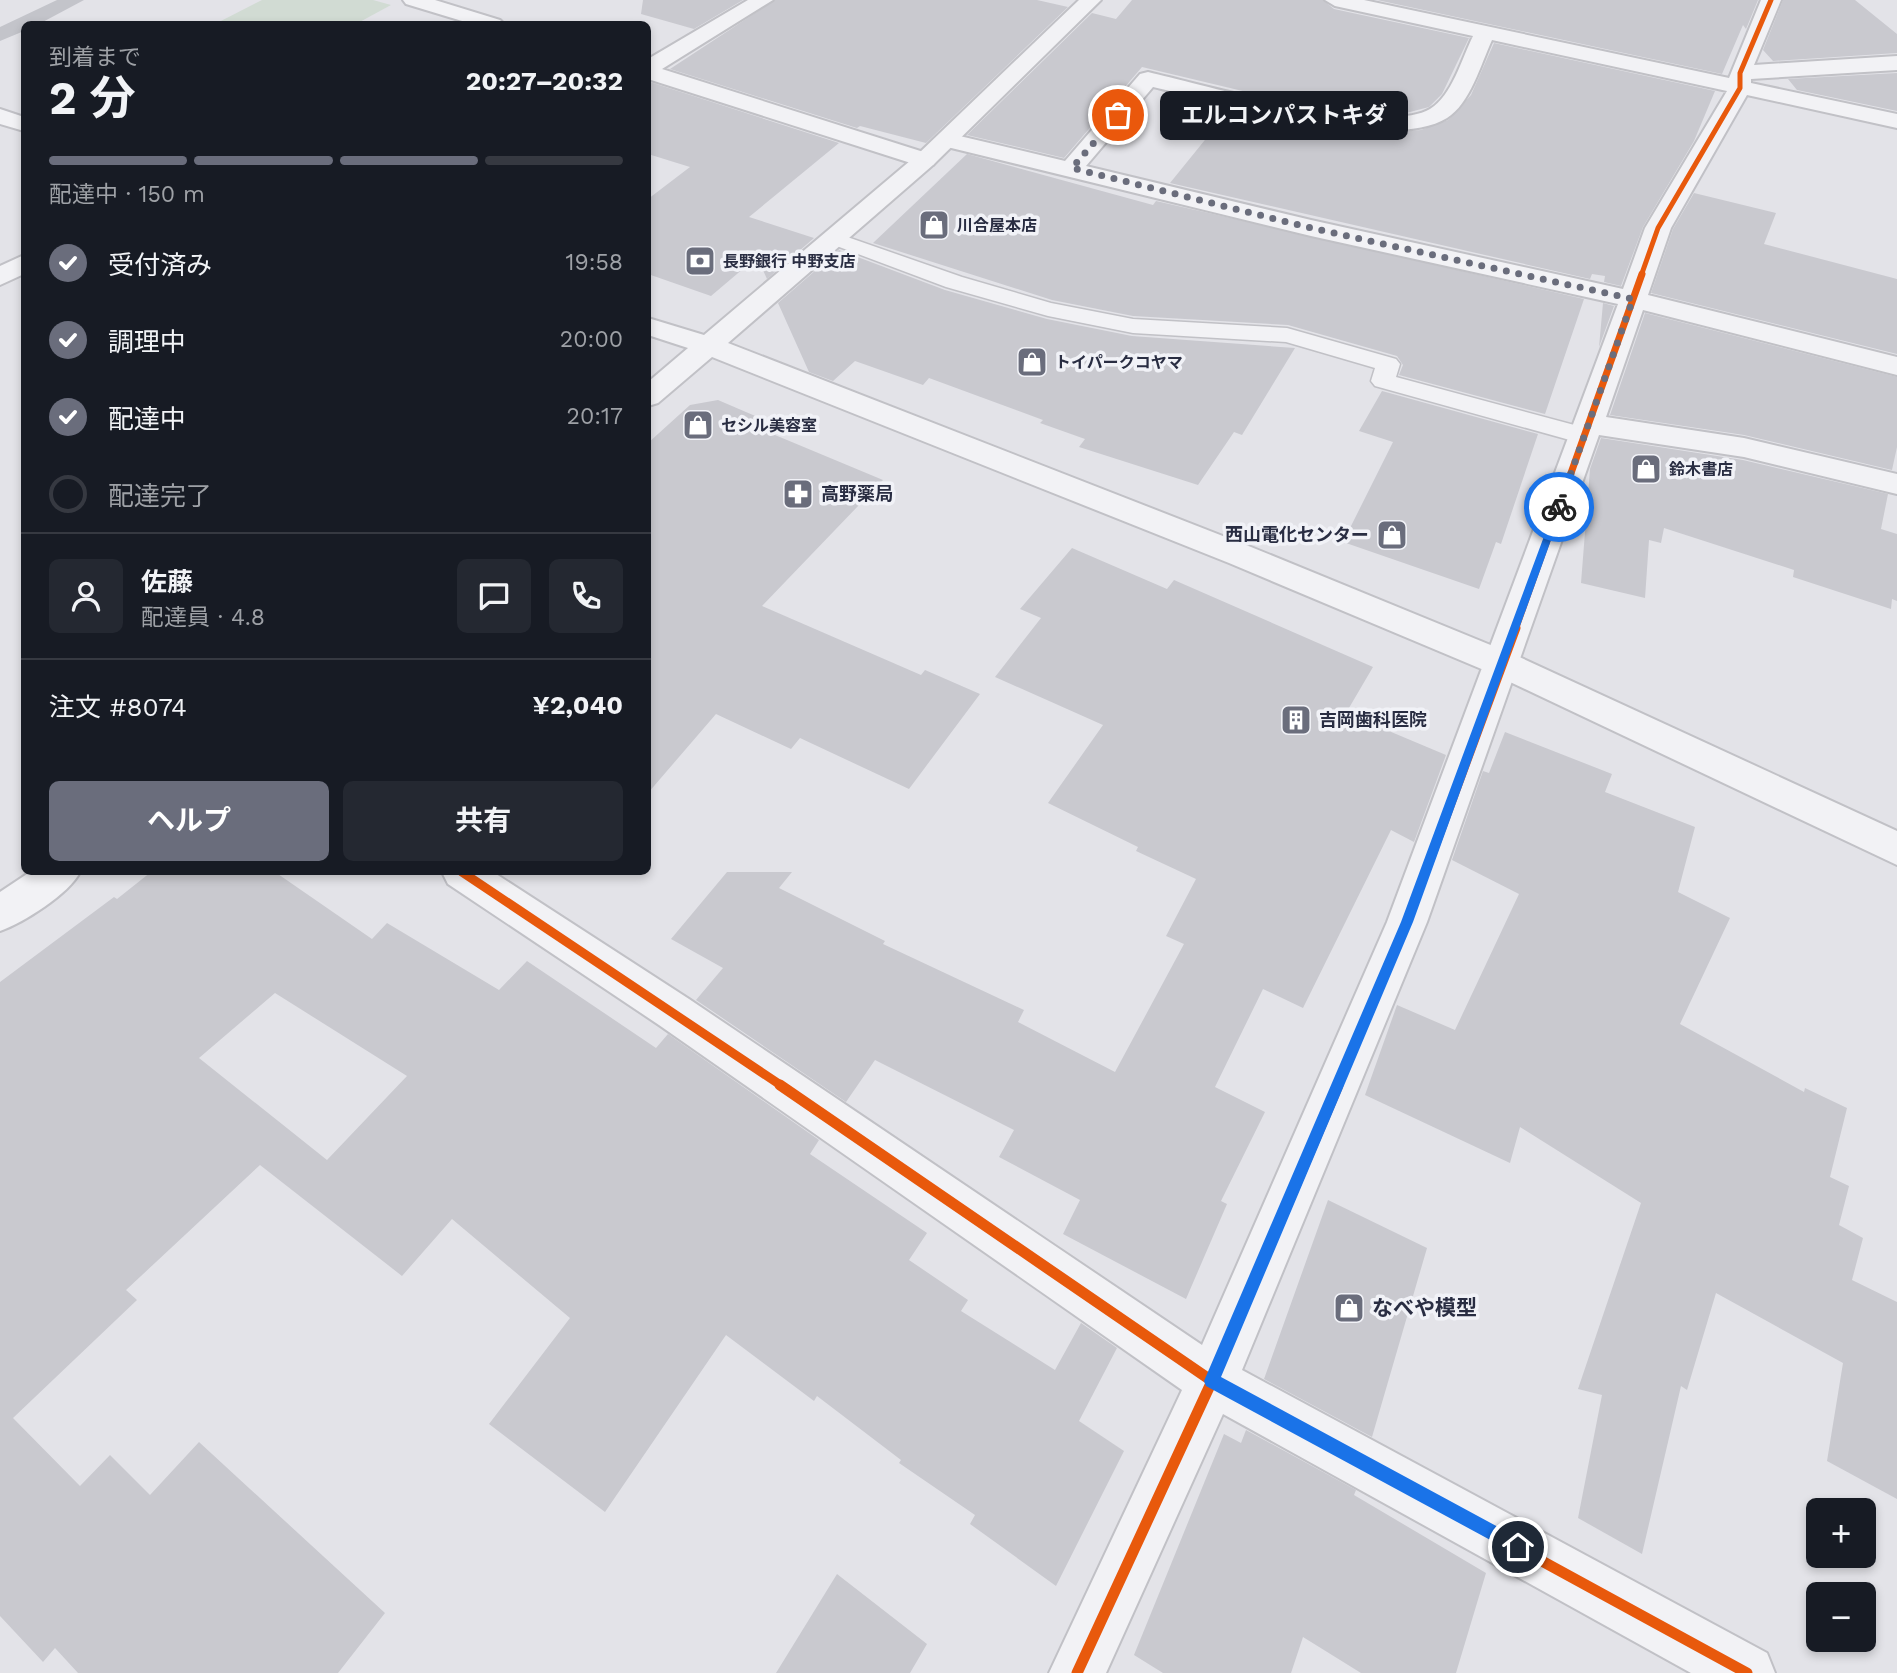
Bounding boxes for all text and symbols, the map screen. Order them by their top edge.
text: 到着まで [49,44,141,71]
text: 20:27–20:32 [466,66,623,96]
text: 2 分 [49,71,136,125]
pin [1088,85,1148,145]
callout: エルコンパストキダ [1160,90,1408,140]
icon: bag [1099,96,1137,134]
text: エルコンパストキダ [1181,102,1387,129]
text: 配達中 · 150 m [49,181,205,208]
shop icon: 川合屋本店 [917,208,951,242]
place label: 川合屋本店 [957,216,1037,235]
icon: check [49,244,87,282]
bank icon: 長野銀行 中野支店 [683,244,717,278]
text: 19:58 [565,249,623,276]
text: 受付済み [108,250,212,280]
place label: 長野銀行 中野支店 [723,252,856,271]
icon: check [49,321,87,359]
text: 20:00 [560,326,623,353]
text: 調理中 [108,327,186,357]
shop icon: トイパークコヤマ [1015,345,1049,379]
place label: トイパークコヤマ [1055,353,1183,372]
icon: check [49,398,87,436]
text: 20:17 [567,403,623,430]
text: 配達中 [108,404,186,434]
shop icon: セシル美容室 [681,408,715,442]
place label: セシル美容室 [721,416,817,435]
shop icon: 鈴木書店 [1629,452,1663,486]
place label: 鈴木書店 [1669,460,1733,479]
courier [1524,472,1594,542]
pharmacy icon: 高野薬局 [781,477,815,511]
text: 配達完了 [108,481,212,511]
place label: 高野薬局 [821,483,893,504]
icon: bike [1540,488,1578,526]
shop icon: 西山電化センター [1375,518,1409,552]
place label: 西山電化センター [1225,524,1369,545]
button: person [49,559,123,633]
button: chat [457,559,531,633]
button: phone [549,559,623,633]
text: 佐藤 [141,567,193,597]
text: 配達員 · 4.8 [141,604,265,631]
text: ¥2,040 [533,690,623,720]
text: 注文 #8074 [49,692,187,722]
building icon: 吉岡歯科医院 [1279,703,1313,737]
place label: 吉岡歯科医院 [1319,709,1427,730]
button: ヘルプ [49,781,329,861]
button: 共有 [343,781,623,861]
shop icon: なべや模型 [1332,1291,1366,1325]
place label: なべや模型 [1372,1295,1477,1320]
map controls [1806,1498,1876,1652]
button: + [1806,1498,1876,1568]
pin [1488,1517,1548,1577]
icon: home [1499,1528,1537,1566]
button: − [1806,1582,1876,1652]

